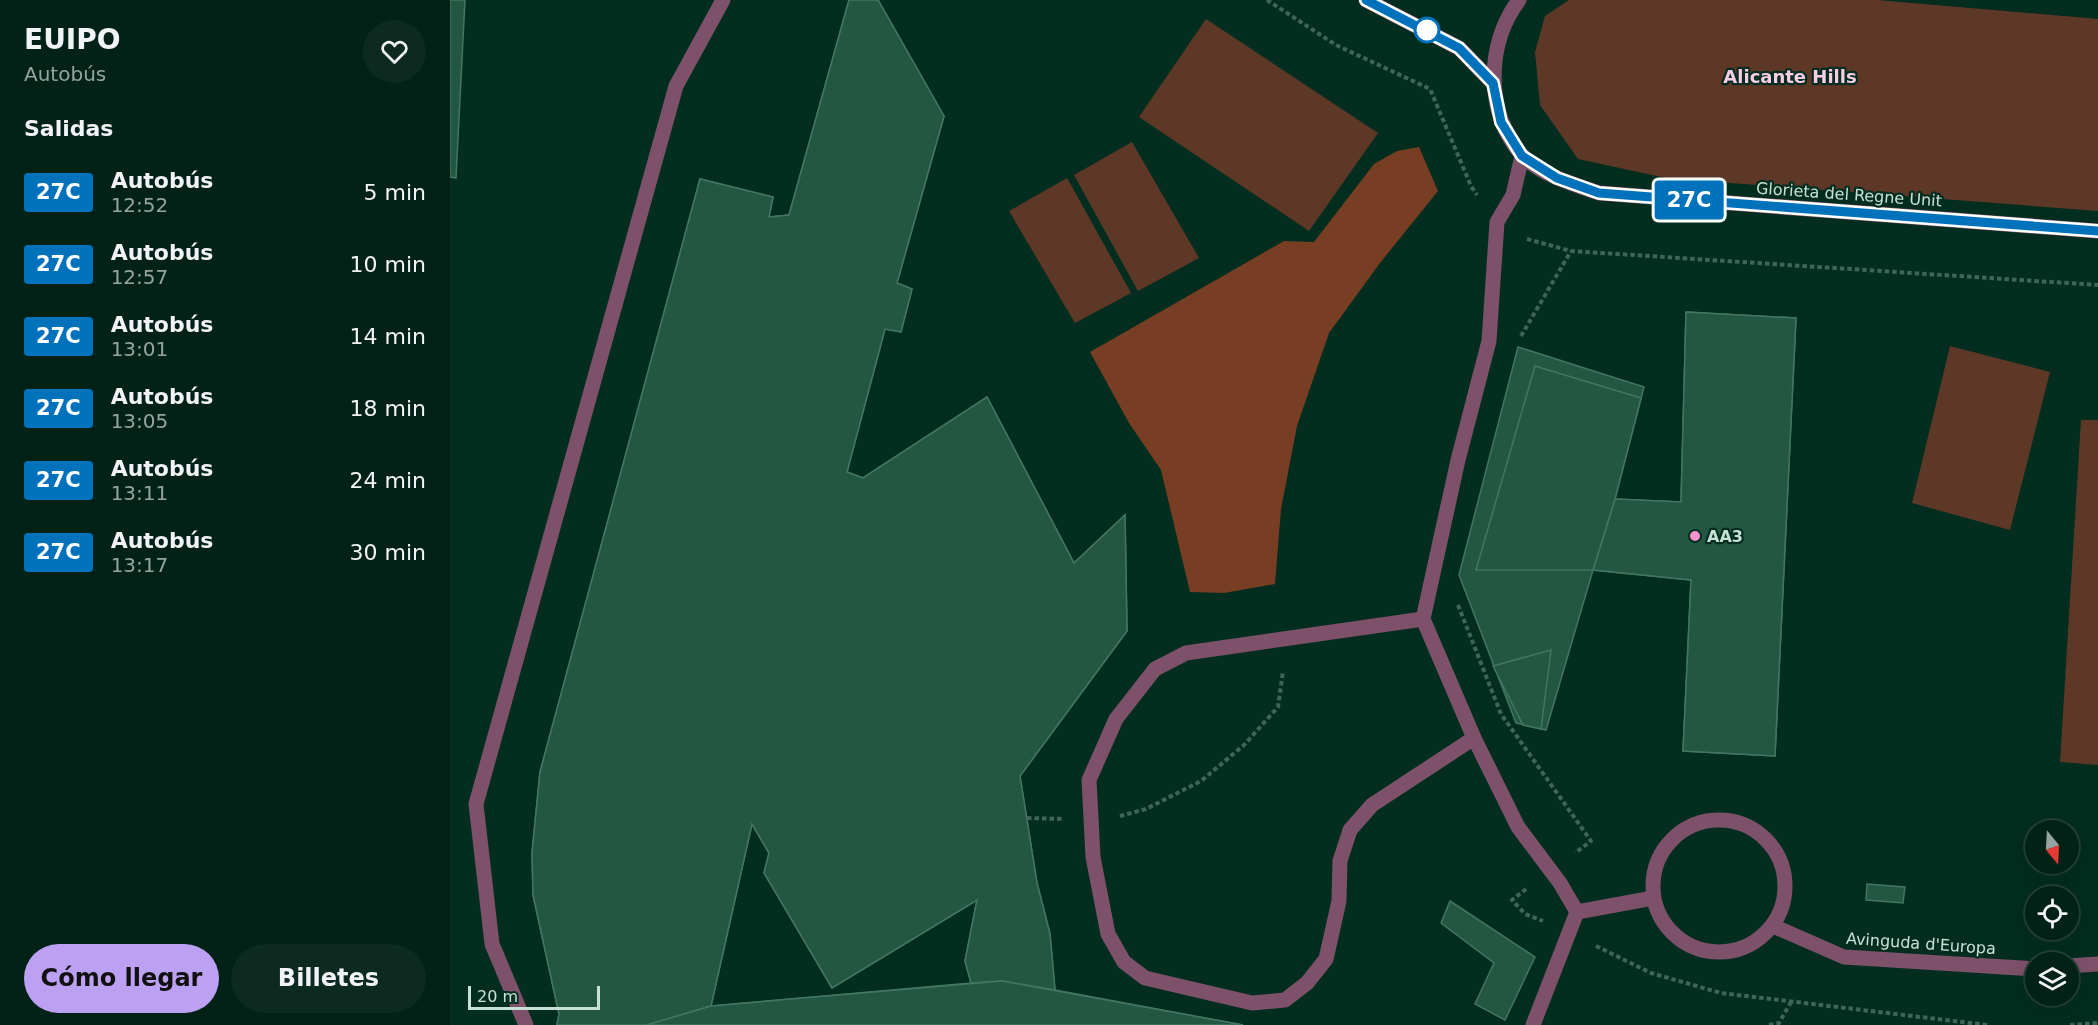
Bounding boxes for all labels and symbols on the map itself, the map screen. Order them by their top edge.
unlabelled marker [1414,17,1440,43]
district label: Alicante Hills [1723,66,1857,87]
street label: Glorieta del Regne Unit [1755,179,1943,210]
line badge: 27C [1654,180,1724,220]
place label: AA3 [1707,527,1743,546]
marker: AA3 [1688,529,1702,543]
north arrow [2025,820,2079,874]
street label: Avinguda d'Europa [1845,929,1997,958]
scale bar [468,983,600,1010]

